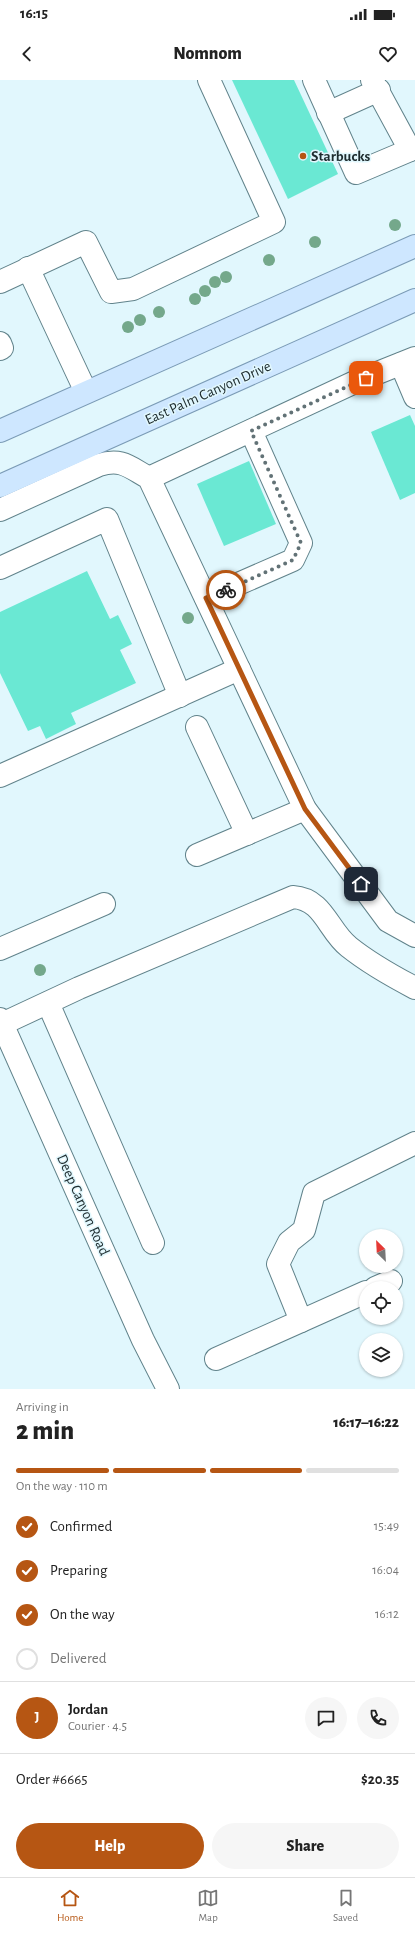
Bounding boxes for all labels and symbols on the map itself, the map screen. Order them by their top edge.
place label: Starbucks [311,149,371,164]
marker: Starbucks [298,151,308,161]
street label: East Palm Canyon Drive [143,358,273,428]
pin [349,361,383,395]
courier [206,570,246,610]
pin [344,867,378,901]
street label: Deep Canyon Road [54,1152,112,1258]
north arrow [359,1229,403,1273]

